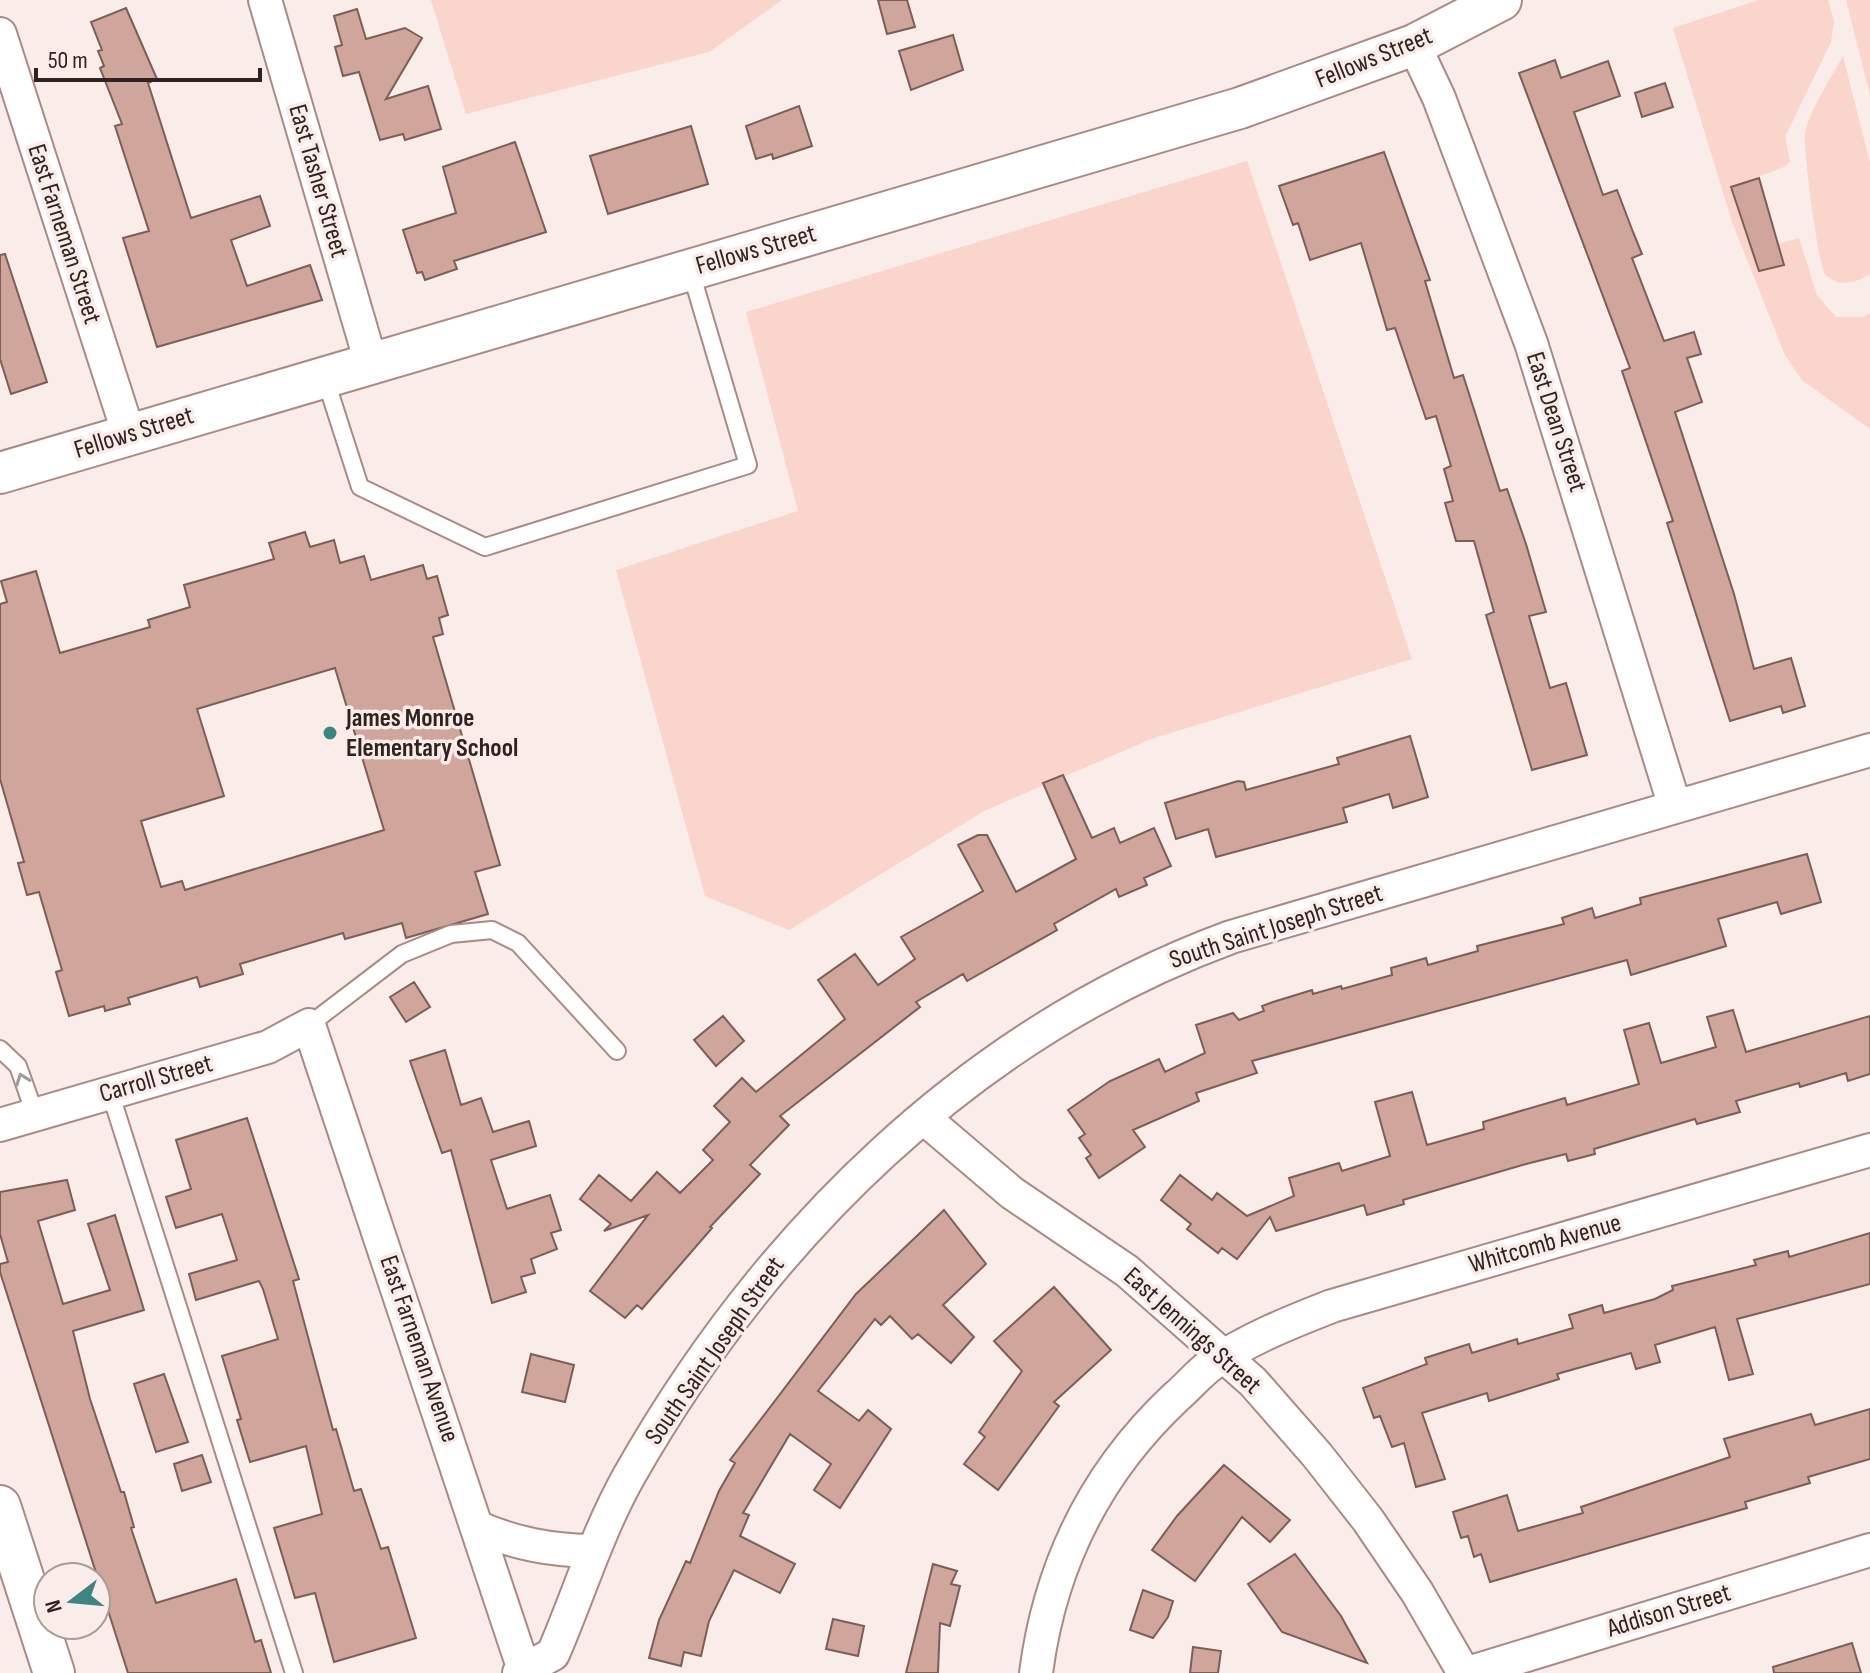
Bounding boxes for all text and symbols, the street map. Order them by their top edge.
street label: Fellows Street [1311,21,1437,95]
scale bar [36,32,260,82]
text: 50 m [48,46,88,75]
street label: East Tasher Street [281,101,355,261]
street label: East Farneman Street [20,140,108,328]
street label: Fellows Street [693,218,820,282]
street label: East Dean Street [1519,348,1593,496]
street label: Fellows Street [71,400,198,466]
place label: James Monroe Elementary School [345,703,518,764]
marker: James Monroe Elementary School [321,724,339,742]
street label: South Saint Joseph Street [1166,878,1386,976]
street label: Carroll Street [96,1048,216,1110]
one-way arrow [15,1073,32,1087]
street label: Whitcomb Avenue [1465,1207,1625,1281]
street label: East Farneman Avenue [372,1251,466,1447]
street label: South Saint Joseph Street [639,1251,791,1451]
street label: East Jennings Street [1117,1261,1267,1401]
north arrow [32,1561,112,1641]
street label: Addison Street [1603,1578,1735,1645]
text: N [40,1597,69,1615]

